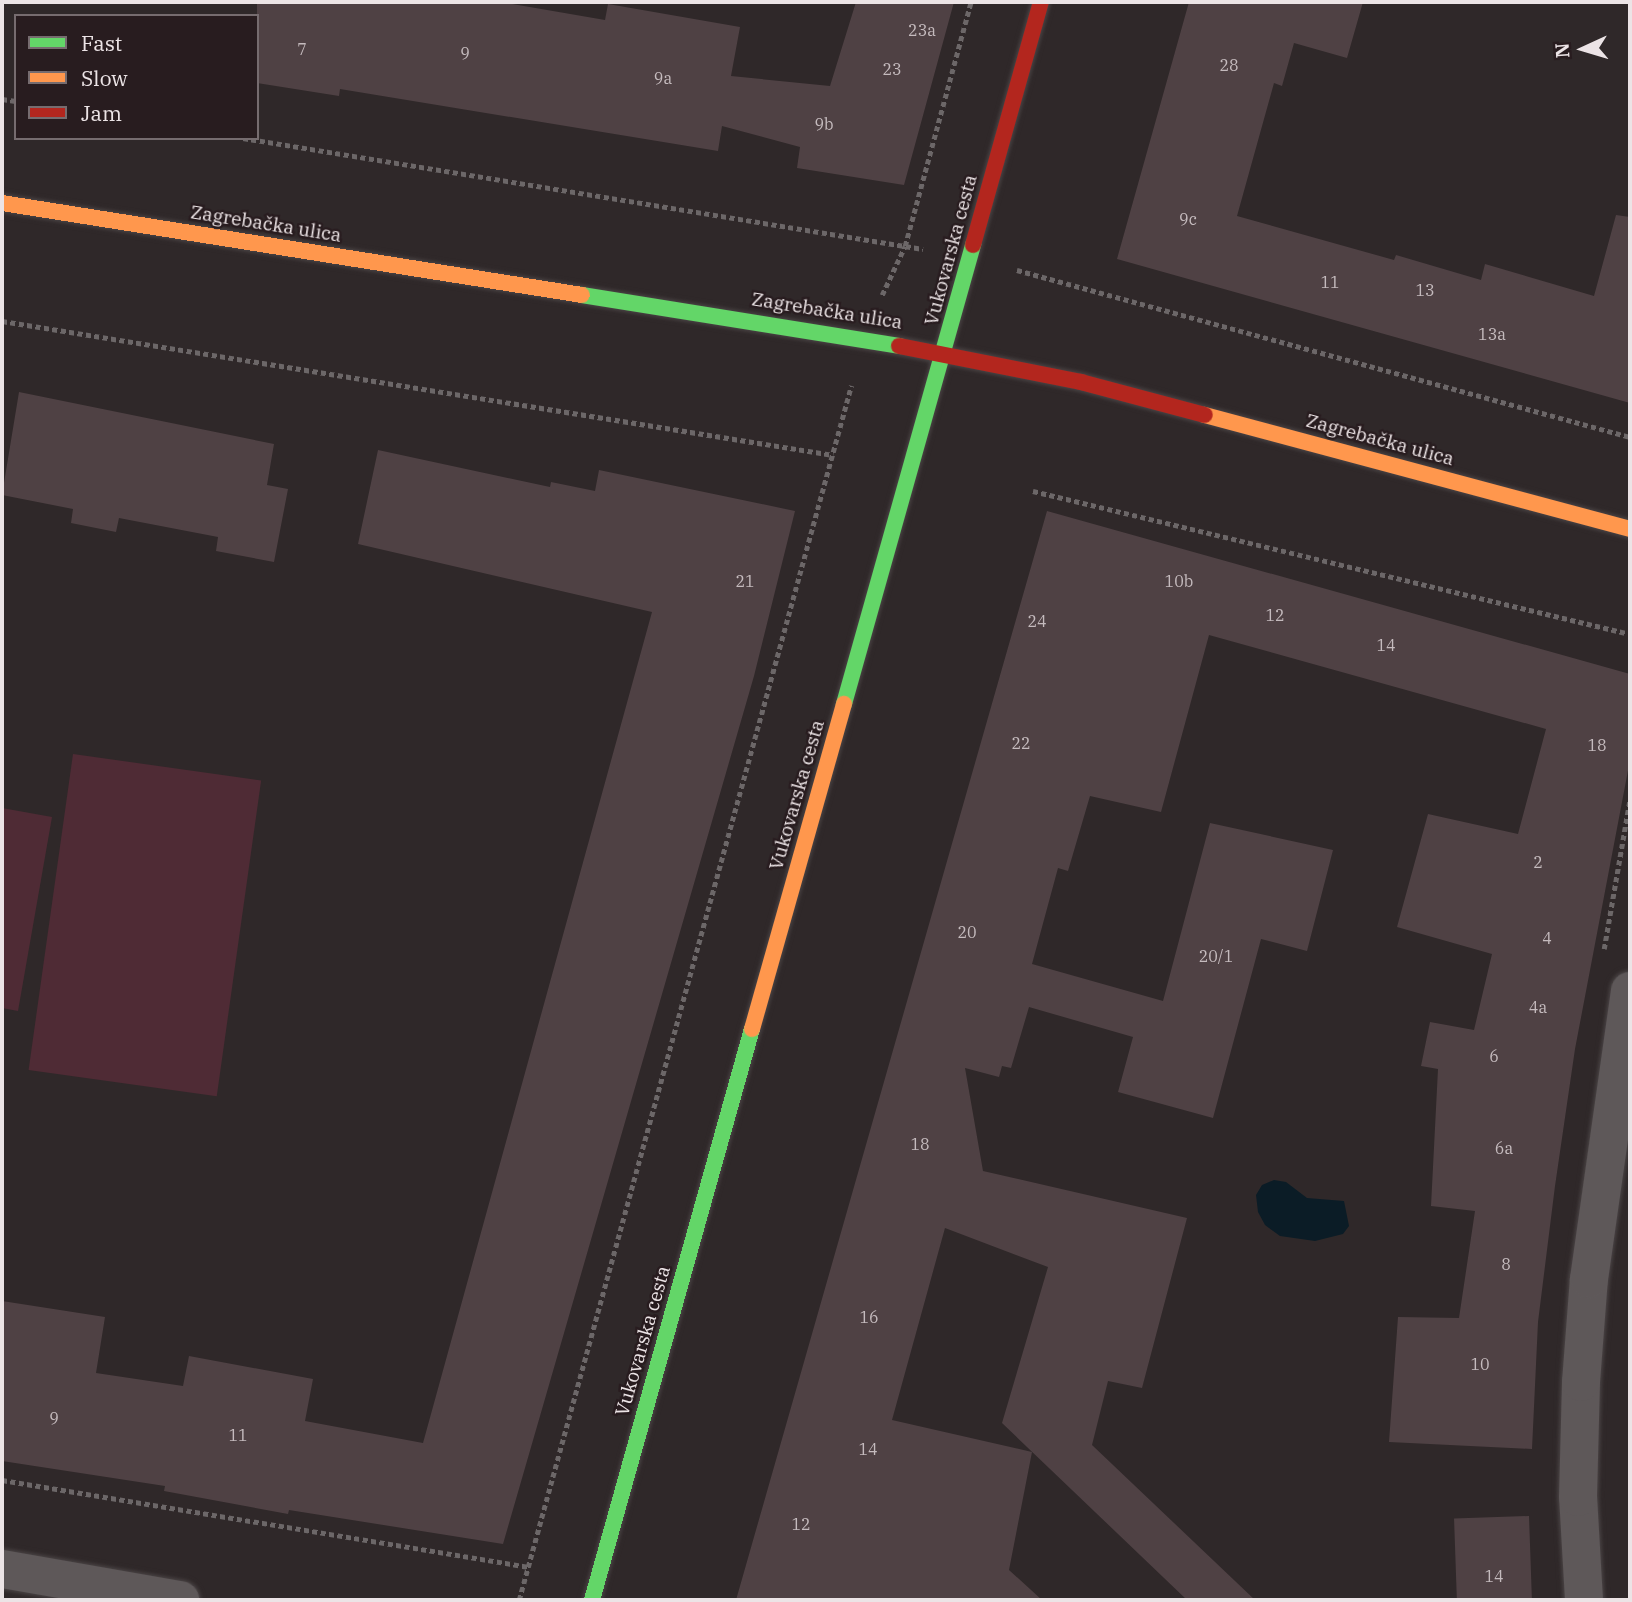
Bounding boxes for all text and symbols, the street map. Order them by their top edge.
legend [14,14,259,140]
north arrow [1548,14,1618,84]
house number: 23a [908,20,936,40]
text: Fast [81,29,122,57]
house number: 7 [297,39,307,59]
text: N [1550,42,1575,59]
house number: 9 [460,43,470,63]
house number: 28 [1219,55,1239,75]
house number: 23 [882,59,902,79]
text: Slow [81,64,128,92]
house number: 9a [654,68,672,88]
text: Jam [81,99,122,127]
house number: 9b [814,114,834,134]
street label: Vukovarska cesta [920,172,982,328]
street label: Zagrebačka ulica [189,201,343,247]
house number: 9c [1179,209,1197,229]
house number: 11 [1320,272,1340,292]
house number: 13 [1415,280,1435,300]
street label: Zagrebačka ulica [750,288,904,334]
house number: 13a [1478,324,1506,344]
street label: Zagrebačka ulica [1303,409,1457,471]
house number: 21 [735,571,755,591]
house number: 10b [1165,571,1193,591]
house number: 12 [1265,605,1285,625]
house number: 24 [1027,611,1047,631]
house number: 14 [1376,635,1396,655]
street label: Vukovarska cesta [765,717,829,873]
house number: 22 [1011,733,1031,753]
house number: 18 [1587,735,1607,755]
house number: 2 [1533,852,1543,872]
house number: 20 [957,922,977,942]
house number: 4 [1542,928,1552,948]
house number: 20/1 [1199,946,1233,966]
house number: 4a [1529,997,1547,1017]
house number: 6 [1489,1046,1499,1066]
house number: 18 [910,1134,930,1154]
house number: 6a [1495,1138,1513,1158]
house number: 8 [1501,1254,1511,1274]
street label: Vukovarska cesta [611,1263,675,1419]
house number: 16 [859,1307,879,1327]
house number: 10 [1470,1354,1490,1374]
house number: 9 [49,1408,59,1428]
house number: 11 [228,1425,248,1445]
house number: 14 [858,1439,878,1459]
house number: 12 [791,1514,811,1534]
house number: 14 [1484,1566,1504,1586]

